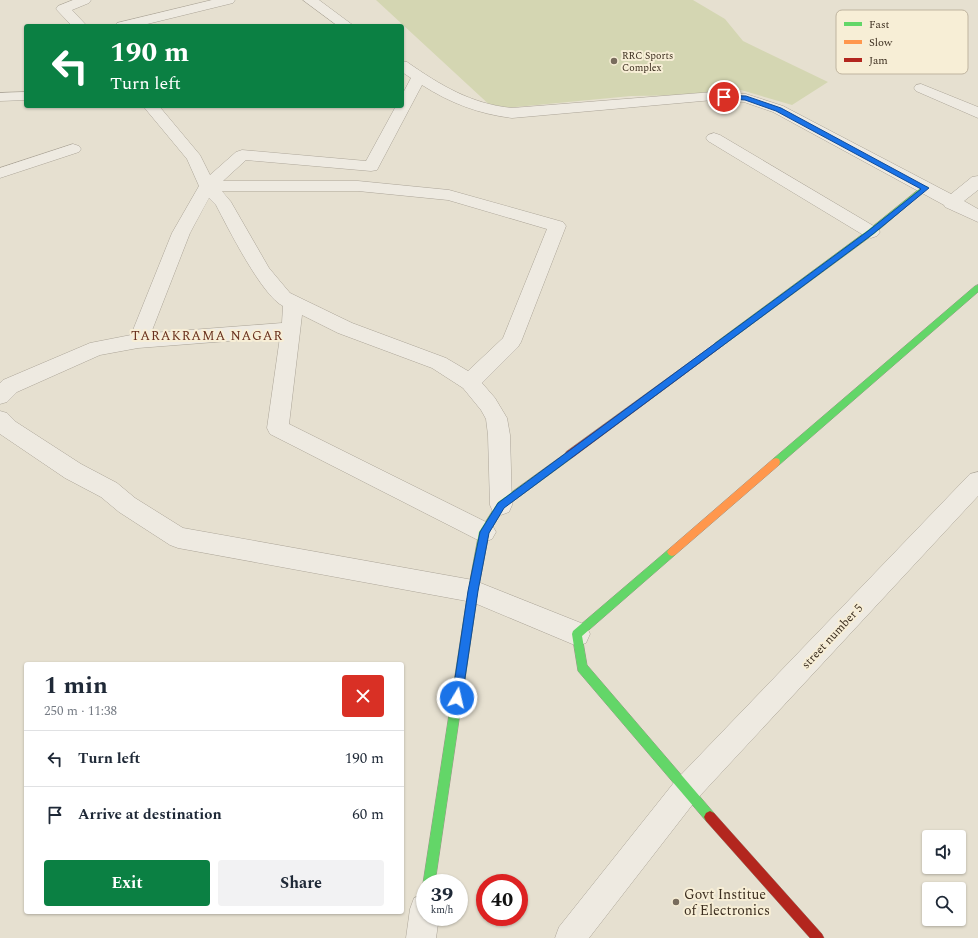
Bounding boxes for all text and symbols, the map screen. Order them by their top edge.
legend [836,10,968,74]
text: Fast [869,16,890,33]
text: 190 m [110,31,189,74]
text: Slow [869,34,893,51]
icon: left [44,40,96,92]
place label: RRC Sports Complex [622,48,673,76]
text: Jam [869,52,888,69]
marker: RRC Sports Complex [609,56,619,66]
text: Turn left [110,70,181,97]
pin [707,80,741,114]
icon: arrive [713,86,735,108]
district label: TARAKRAMA NAGAR [131,326,283,346]
street label: street number 5 [797,599,868,673]
text: 1 min [44,668,108,704]
button: close [342,675,384,717]
position arrow [436,677,478,719]
text: 250 m · 11:38 [44,701,117,721]
text: Turn left [78,747,140,770]
text: 190 m [345,747,384,770]
icon: left [44,748,66,770]
text: Arrive at destination [78,803,222,826]
text: 60 m [352,803,384,826]
icon: arrive [44,804,66,826]
map controls [922,830,966,926]
button: sound [922,830,966,874]
button: Exit [44,860,210,906]
button: Share [218,860,384,906]
speed limit sign: 40 [476,874,528,926]
text: 39 [431,880,453,910]
button: search [922,882,966,926]
place label: Govt Institue of Electronics [684,884,770,921]
marker: Govt Institue of Electronics [671,897,681,907]
text: km/h [431,902,453,918]

